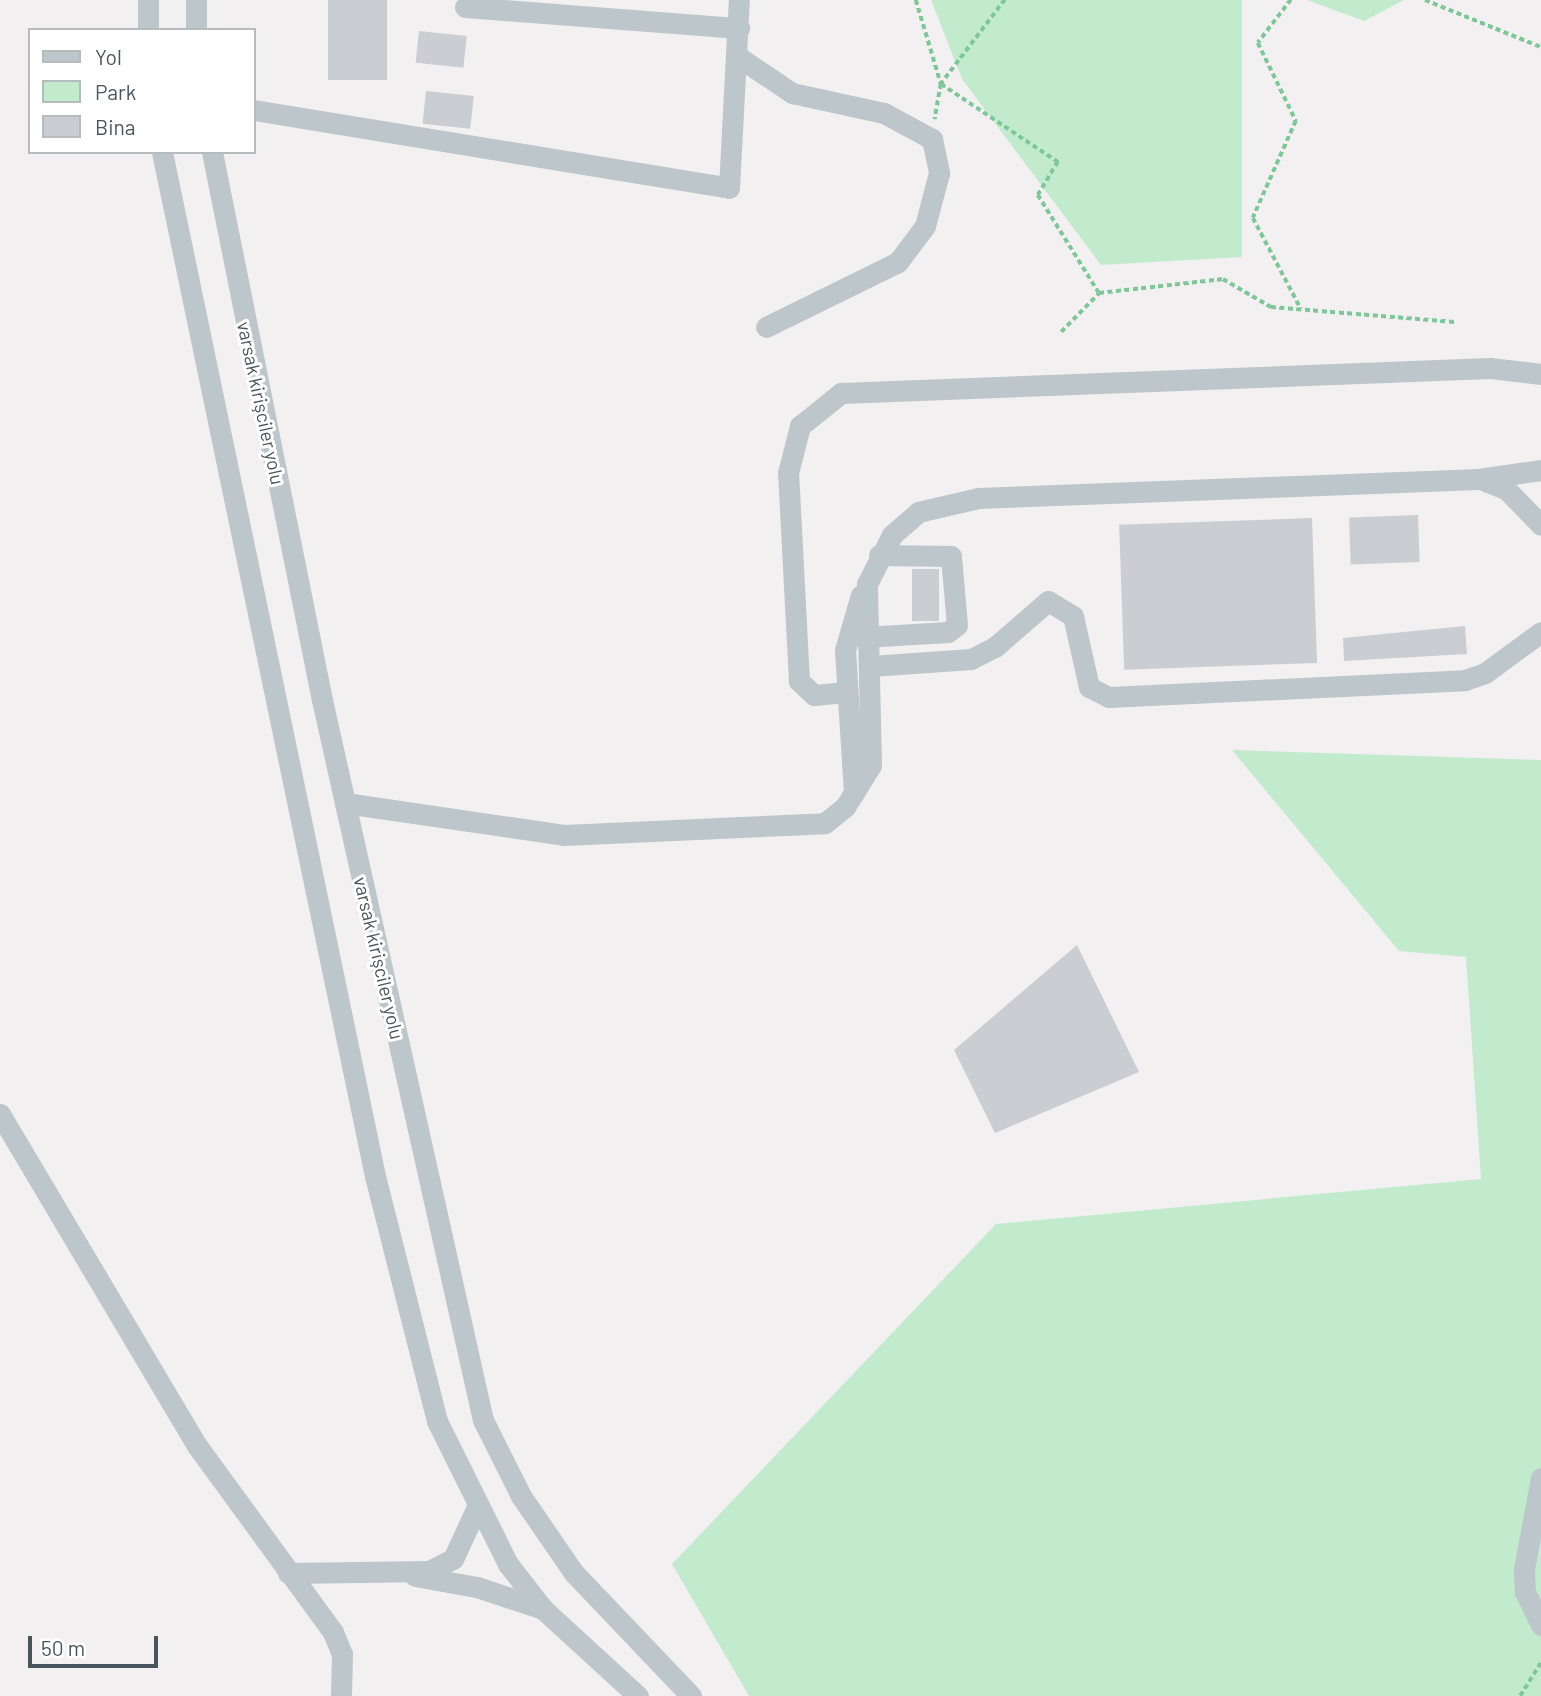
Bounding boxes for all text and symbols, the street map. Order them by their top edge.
legend [28,28,256,154]
text: Yol [95,44,122,69]
text: Park [95,79,136,104]
text: Bina [95,114,136,139]
street label: varsak kirişciler yolu [233,319,289,487]
street label: varsak kirişciler yolu [349,874,409,1042]
scale bar [32,1622,161,1666]
text: 50 m [41,1635,85,1660]

